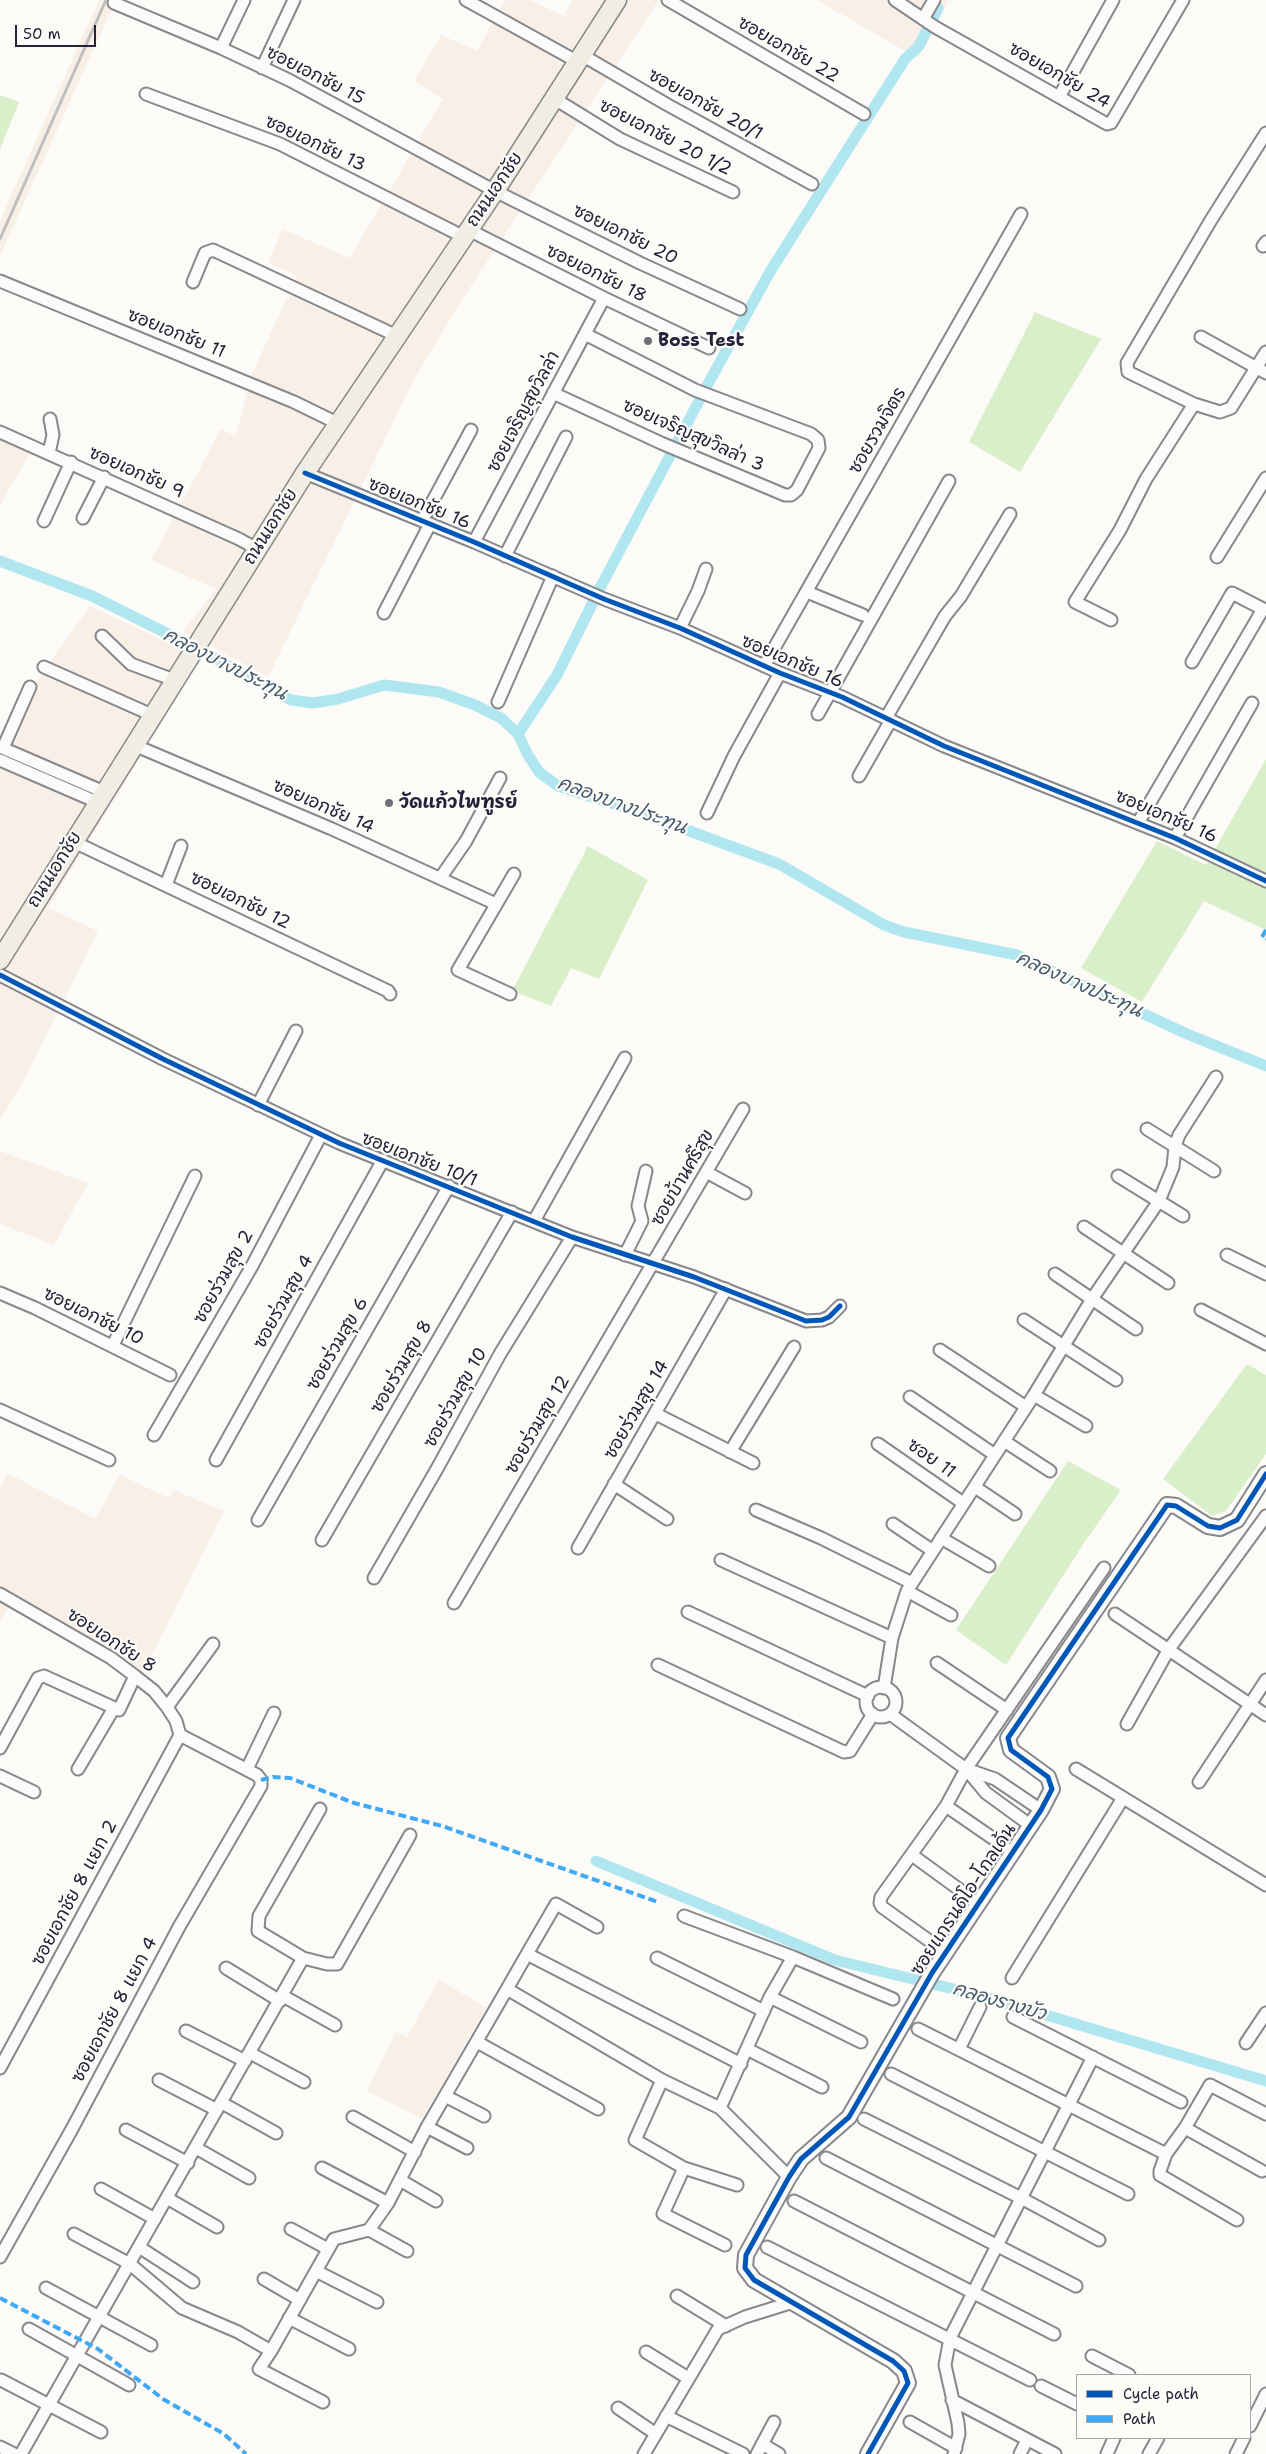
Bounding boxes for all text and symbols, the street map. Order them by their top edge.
street label: ซอยเอกชัย 22 [733,12,843,88]
scale bar [18,15,99,47]
text: 50 m [23,24,61,44]
street label: ซอยเอกชัย 24 [1004,38,1114,114]
street label: ซอยเอกชัย 15 [262,42,368,110]
street label: ซอยเอกชัย 20/1 [644,65,766,145]
street label: ซอยเอกชัย 20 1/2 [595,95,735,181]
street label: ซอยเอกชัย 13 [261,111,369,177]
street label: ถนนเอกชัย [462,148,528,232]
street label: ซอยเอกชัย 20 [569,200,681,270]
street label: ซอยเอกชัย 18 [542,240,650,308]
street label: ซอยเอกชัย 11 [124,305,228,363]
place label: Boss Test [658,330,744,352]
marker: Boss Test [642,335,654,347]
street label: ซอยเจริญสุขวิลล่า [483,348,565,476]
street label: ซอยรวมจิตร [845,384,911,478]
street label: ซอยเจริญสุขวิลล่า 3 [619,395,767,477]
street label: ซอยเอกชัย 9 [85,442,187,504]
street label: ซอยเอกชัย 16 [364,474,474,534]
street label: ถนนเอกชัย [239,485,303,569]
water label: คลองบางประทุน [159,624,291,706]
street label: ซอยเอกชัย 16 [738,631,846,693]
water label: คลองบางประทุน [554,772,690,840]
street label: ซอยเอกชัย 14 [269,775,377,839]
street label: ซอยเอกชัย 16 [1112,786,1220,848]
place label: วัดแก้วไพฑูรย์ [399,792,517,814]
marker: วัดแก้วไพฑูรย์ [383,797,395,809]
street label: ถนนเอกชัย [23,828,87,912]
street label: ซอยเอกชัย 12 [186,867,294,935]
water label: คลองบางประทุน [1012,947,1146,1023]
street label: ซอยบ้านศรีสุข [647,1126,719,1230]
street label: ซอยเอกชัย 10/1 [358,1128,480,1192]
street label: ซอยร่วมสุข 2 [189,1226,259,1328]
street label: ซอยร่วมสุข 4 [249,1251,319,1353]
street label: ซอยเอกชัย 10 [39,1283,147,1351]
street label: ซอยร่วมสุข 6 [303,1294,373,1394]
street label: ซอยร่วมสุข 8 [367,1317,437,1417]
street label: ซอยร่วมสุข 10 [420,1344,492,1452]
street label: ซอยร่วมสุข 14 [600,1357,674,1463]
street label: ซอยร่วมสุข 12 [501,1372,575,1478]
street label: ซอย 11 [903,1435,959,1483]
street label: ซอยเอกชัย 8 [62,1604,160,1678]
street label: ซอยเอกชัย 8 แยก 2 [27,1816,123,1970]
street label: ซอยแกรนดิโอ-โกลเด้น [907,1820,1021,1980]
street label: ซอยเอกชัย 8 แยก 4 [67,1933,163,2087]
water label: คลองรางบัว [950,1978,1048,2026]
legend [1076,2374,1251,2439]
text: Cycle path [1123,2384,1199,2404]
text: Path [1123,2409,1156,2429]

